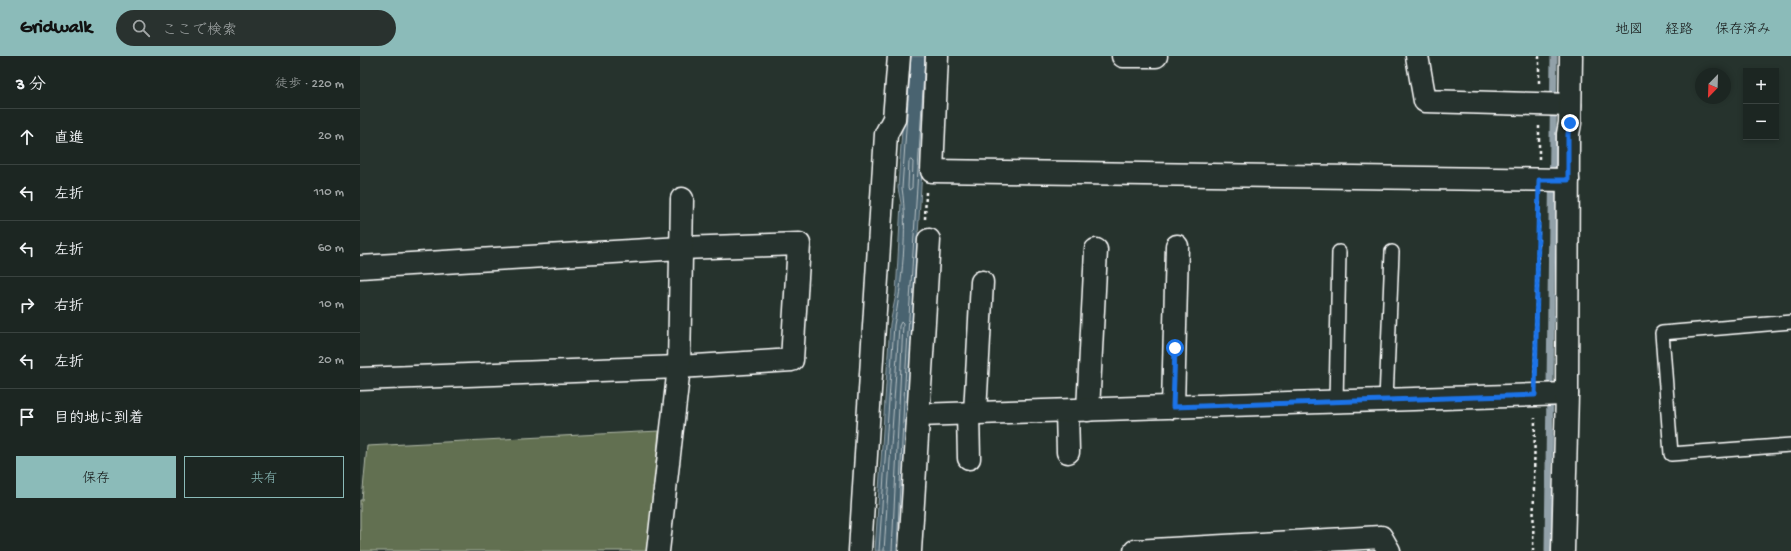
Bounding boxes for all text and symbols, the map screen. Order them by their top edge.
search box [116,10,396,46]
text: Gridwalk [20,17,92,40]
icon: search [130,17,152,39]
text: ここで検索 [162,22,237,40]
text: 地図 [1615,22,1643,39]
text: 経路 [1665,22,1693,39]
text: 保存済み [1715,22,1771,39]
north arrow [1695,68,1731,104]
map controls [1743,68,1779,140]
button: + [1743,68,1779,104]
text: 3 分 [16,76,46,96]
text: 徒歩 · 220 m [275,77,344,92]
button: − [1743,104,1779,140]
route end [1561,114,1579,132]
icon: ahead [16,126,38,148]
text: 20 m [318,129,344,144]
text: 直進 [54,130,84,148]
icon: left [16,182,38,204]
text: 110 m [314,185,344,200]
text: 左折 [54,186,84,204]
icon: left [16,238,38,260]
text: 60 m [318,241,344,256]
text: 左折 [54,242,84,260]
icon: right [16,294,38,316]
text: 10 m [319,297,344,312]
text: 右折 [54,298,84,316]
route start [1166,339,1184,357]
icon: left [16,350,38,372]
text: 20 m [318,353,344,368]
text: 左折 [54,354,84,372]
icon: arrive [16,406,38,428]
text: 目的地に到着 [54,410,144,428]
button: 保存 [16,456,176,498]
button: 共有 [184,456,344,498]

